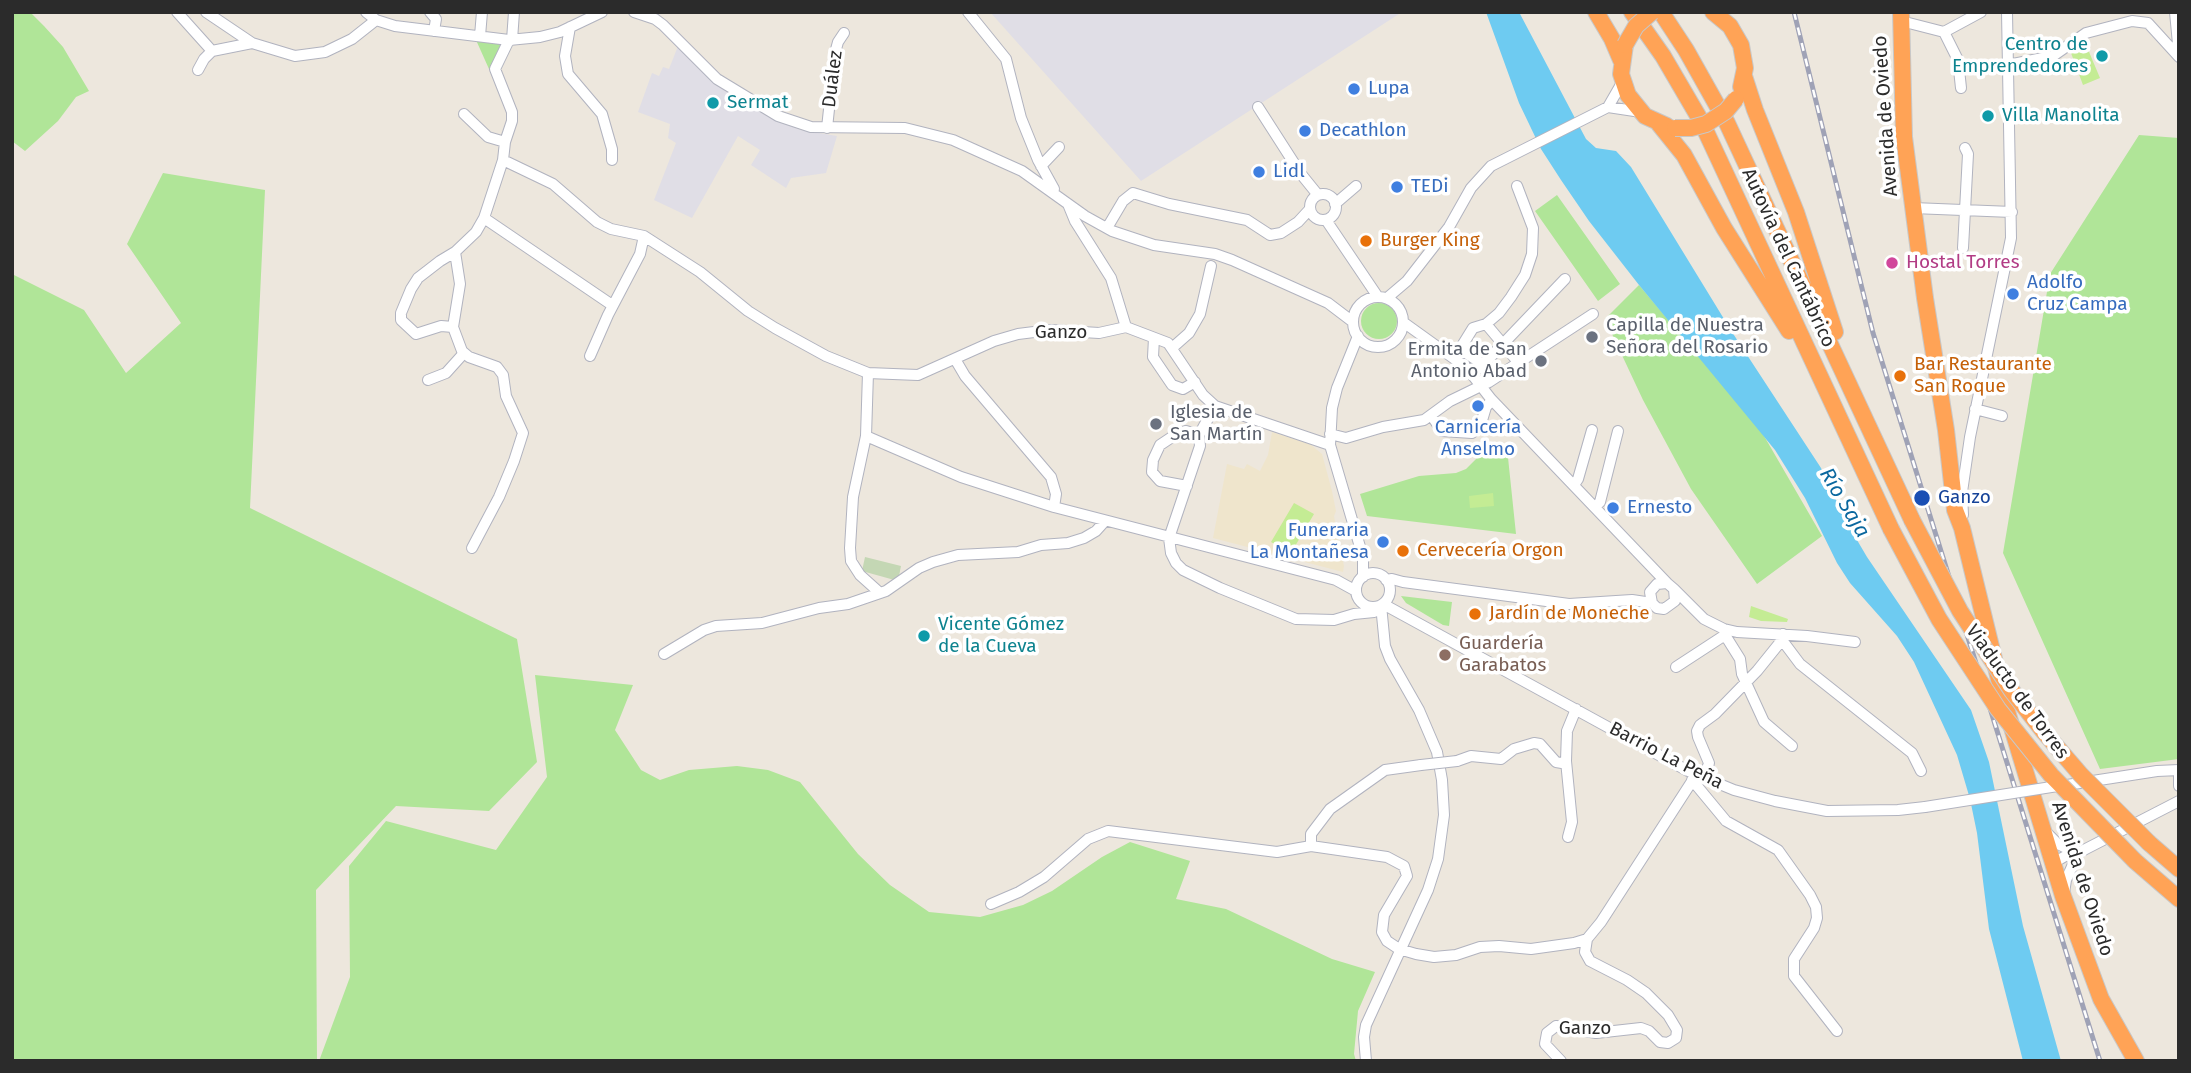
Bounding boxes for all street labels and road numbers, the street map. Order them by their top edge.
street label: Avenida de Oviedo [1869,35,1903,197]
street label: Duález [818,49,848,109]
street label: Autovía del Cantábrico [1737,165,1839,351]
street label: Ganzo [1035,322,1087,344]
street label: Viaducto de Torres [1961,620,2073,764]
street label: Barrio La Peña [1605,717,1727,795]
street label: Avenida de Oviedo [2046,799,2118,959]
street label: Ganzo [1559,1018,1611,1040]

